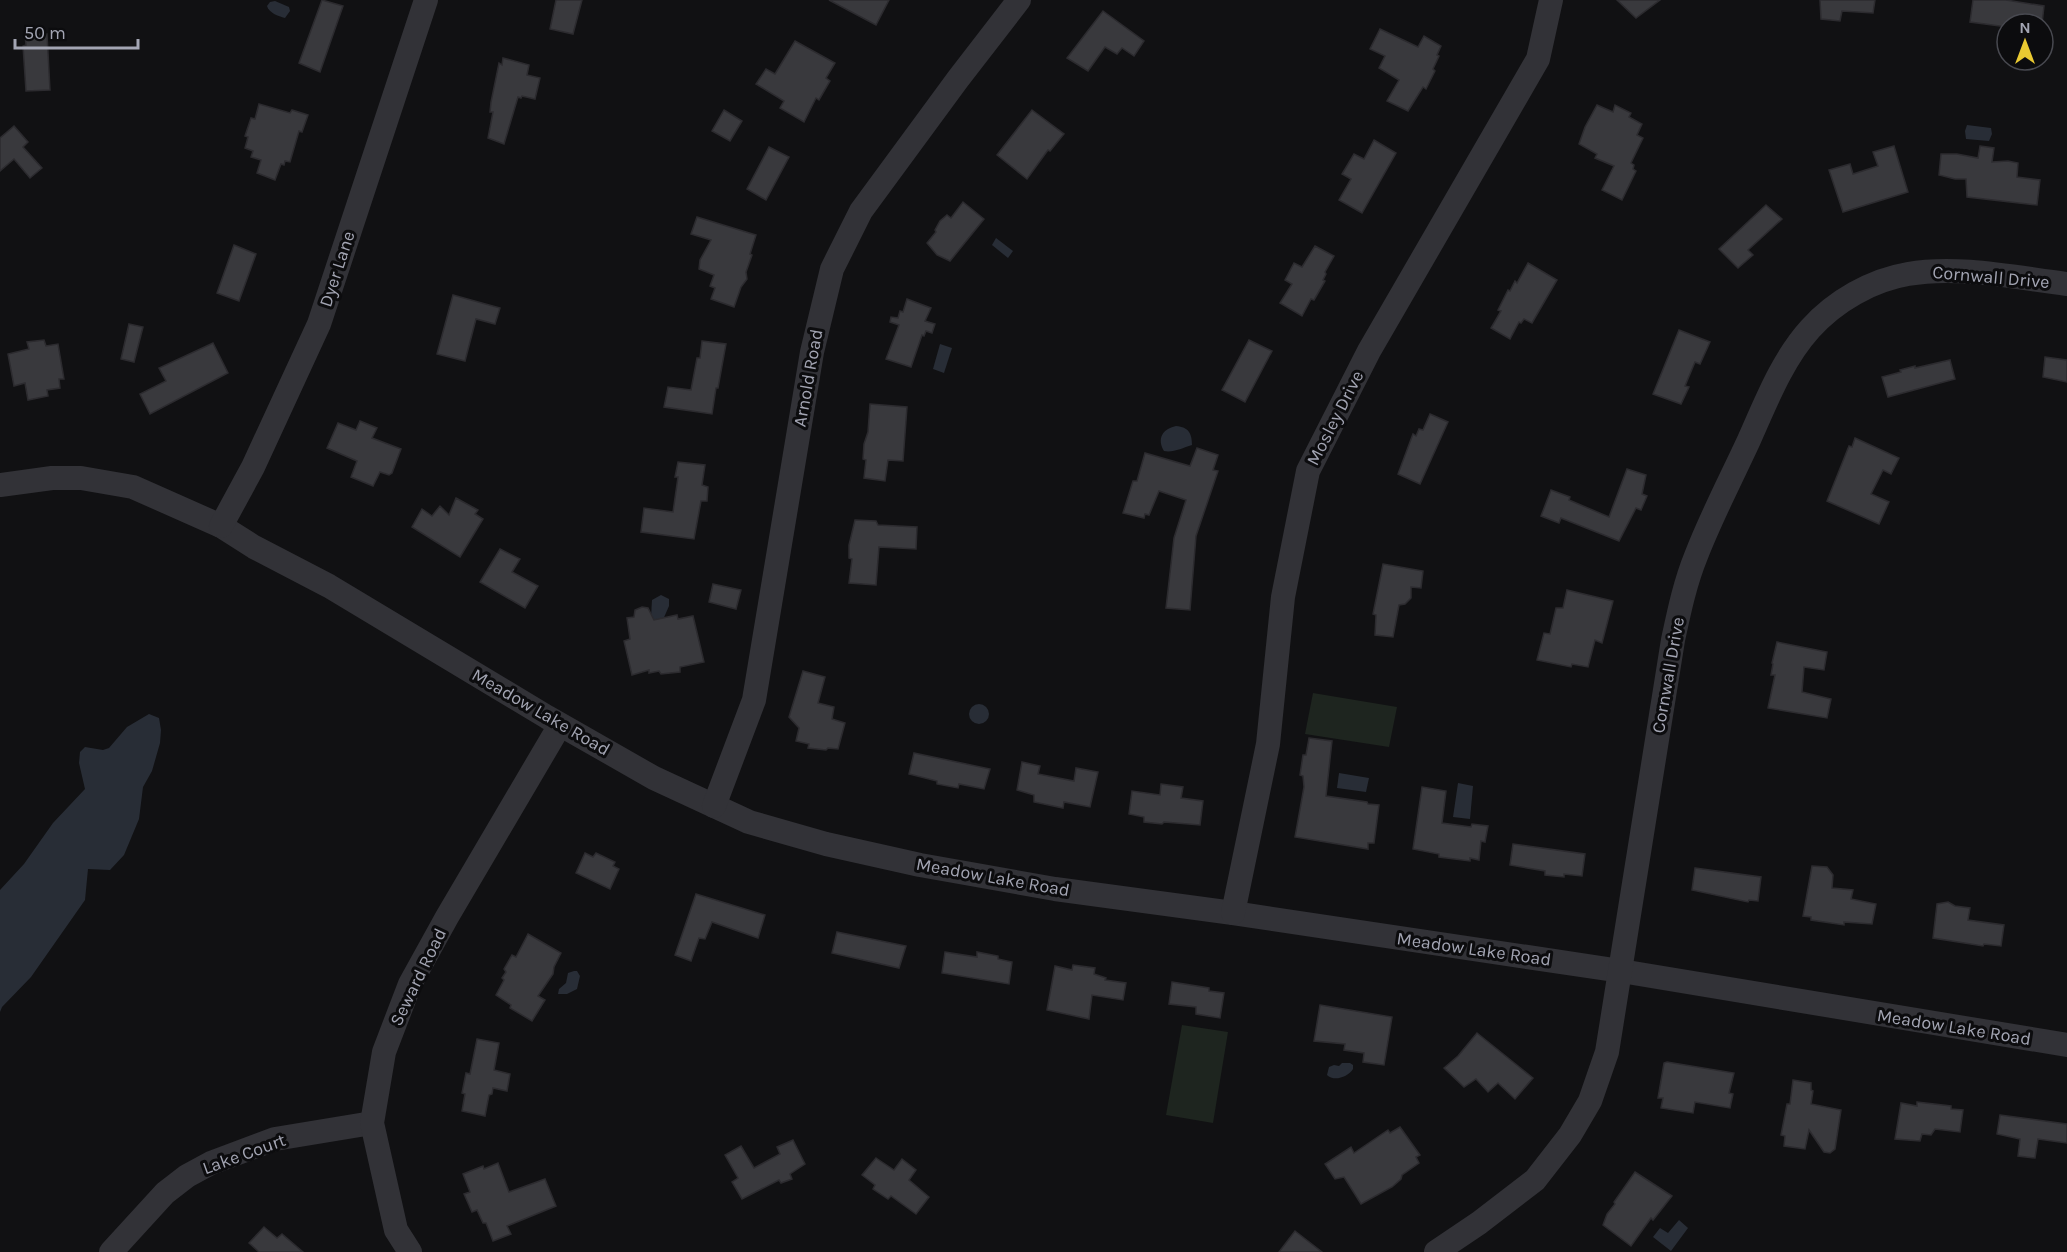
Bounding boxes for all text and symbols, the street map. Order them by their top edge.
scale bar [15,12,138,50]
north arrow [1995,12,2055,72]
text: N [2019,18,2031,37]
text: 50 m [24,22,66,44]
street label: Dyer Lane [314,228,360,310]
street label: Cornwall Drive [1931,261,2051,293]
street label: Arnold Road [789,327,827,429]
street label: Mosley Drive [1302,367,1368,469]
street label: Cornwall Drive [1647,615,1689,735]
street label: Meadow Lake Road [468,664,614,760]
street label: Meadow Lake Road [914,853,1072,901]
street label: Seward Road [385,925,451,1029]
street label: Meadow Lake Road [1395,927,1553,971]
street label: Meadow Lake Road [1875,1004,2033,1050]
street label: Lake Court [199,1129,289,1179]

